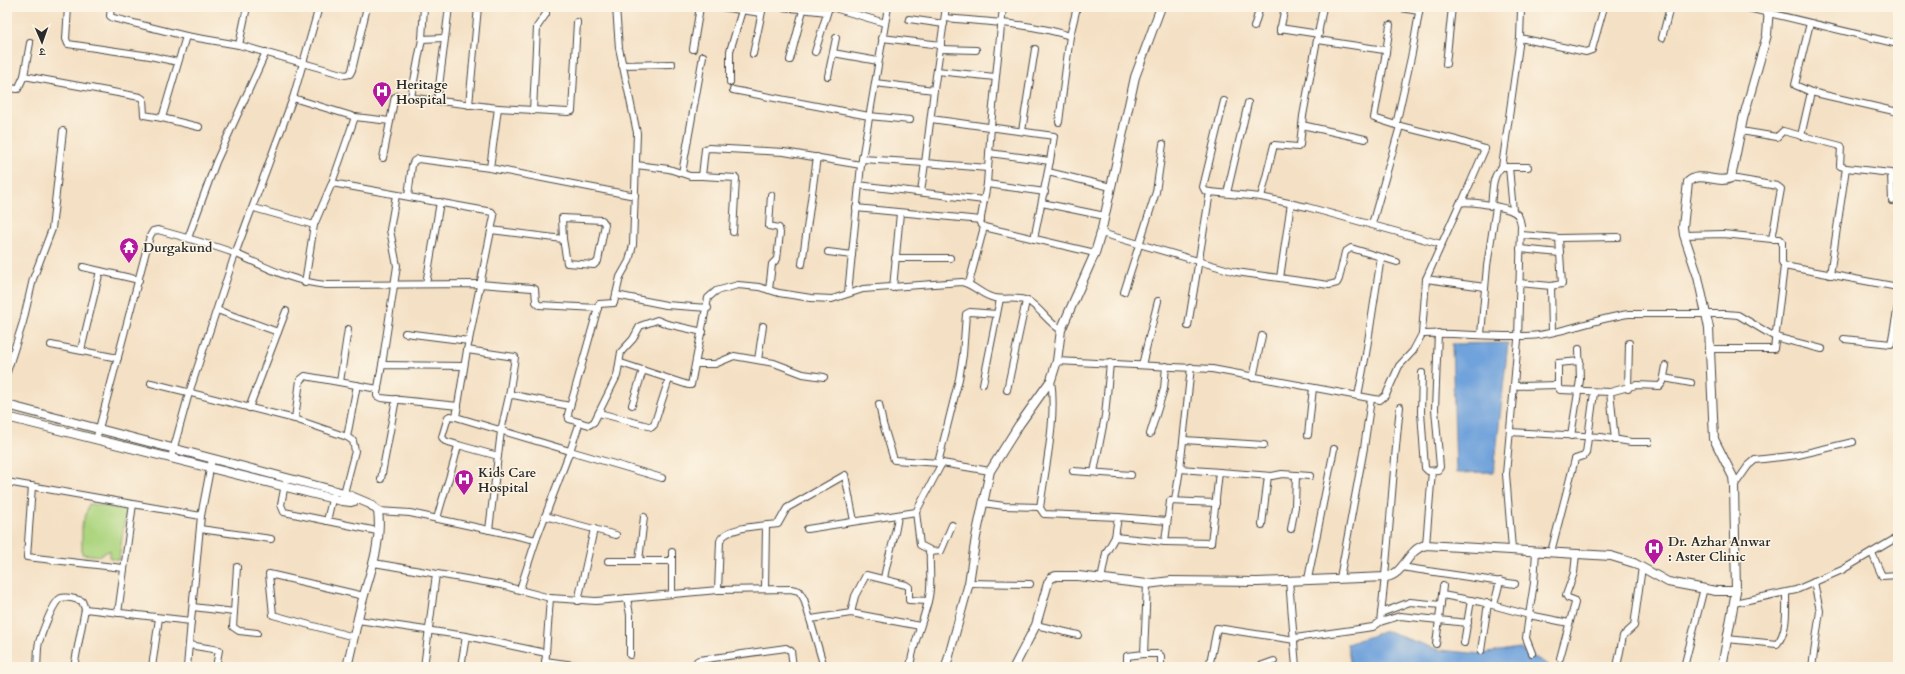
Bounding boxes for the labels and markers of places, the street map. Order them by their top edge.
place label: Heritage Hospital [396,76,448,109]
hospital icon: Heritage Hospital [371,80,393,108]
temple icon: Durgakund [118,236,140,264]
place label: Durgakund [143,239,213,257]
place label: Kids Care Hospital [478,464,536,497]
hospital icon: Kids Care Hospital [453,468,475,496]
place label: Dr. Azhar Anwar : Aster Clinic [1668,533,1771,566]
hospital icon: Dr. Azhar Anwar : Aster Clinic [1643,537,1665,565]

